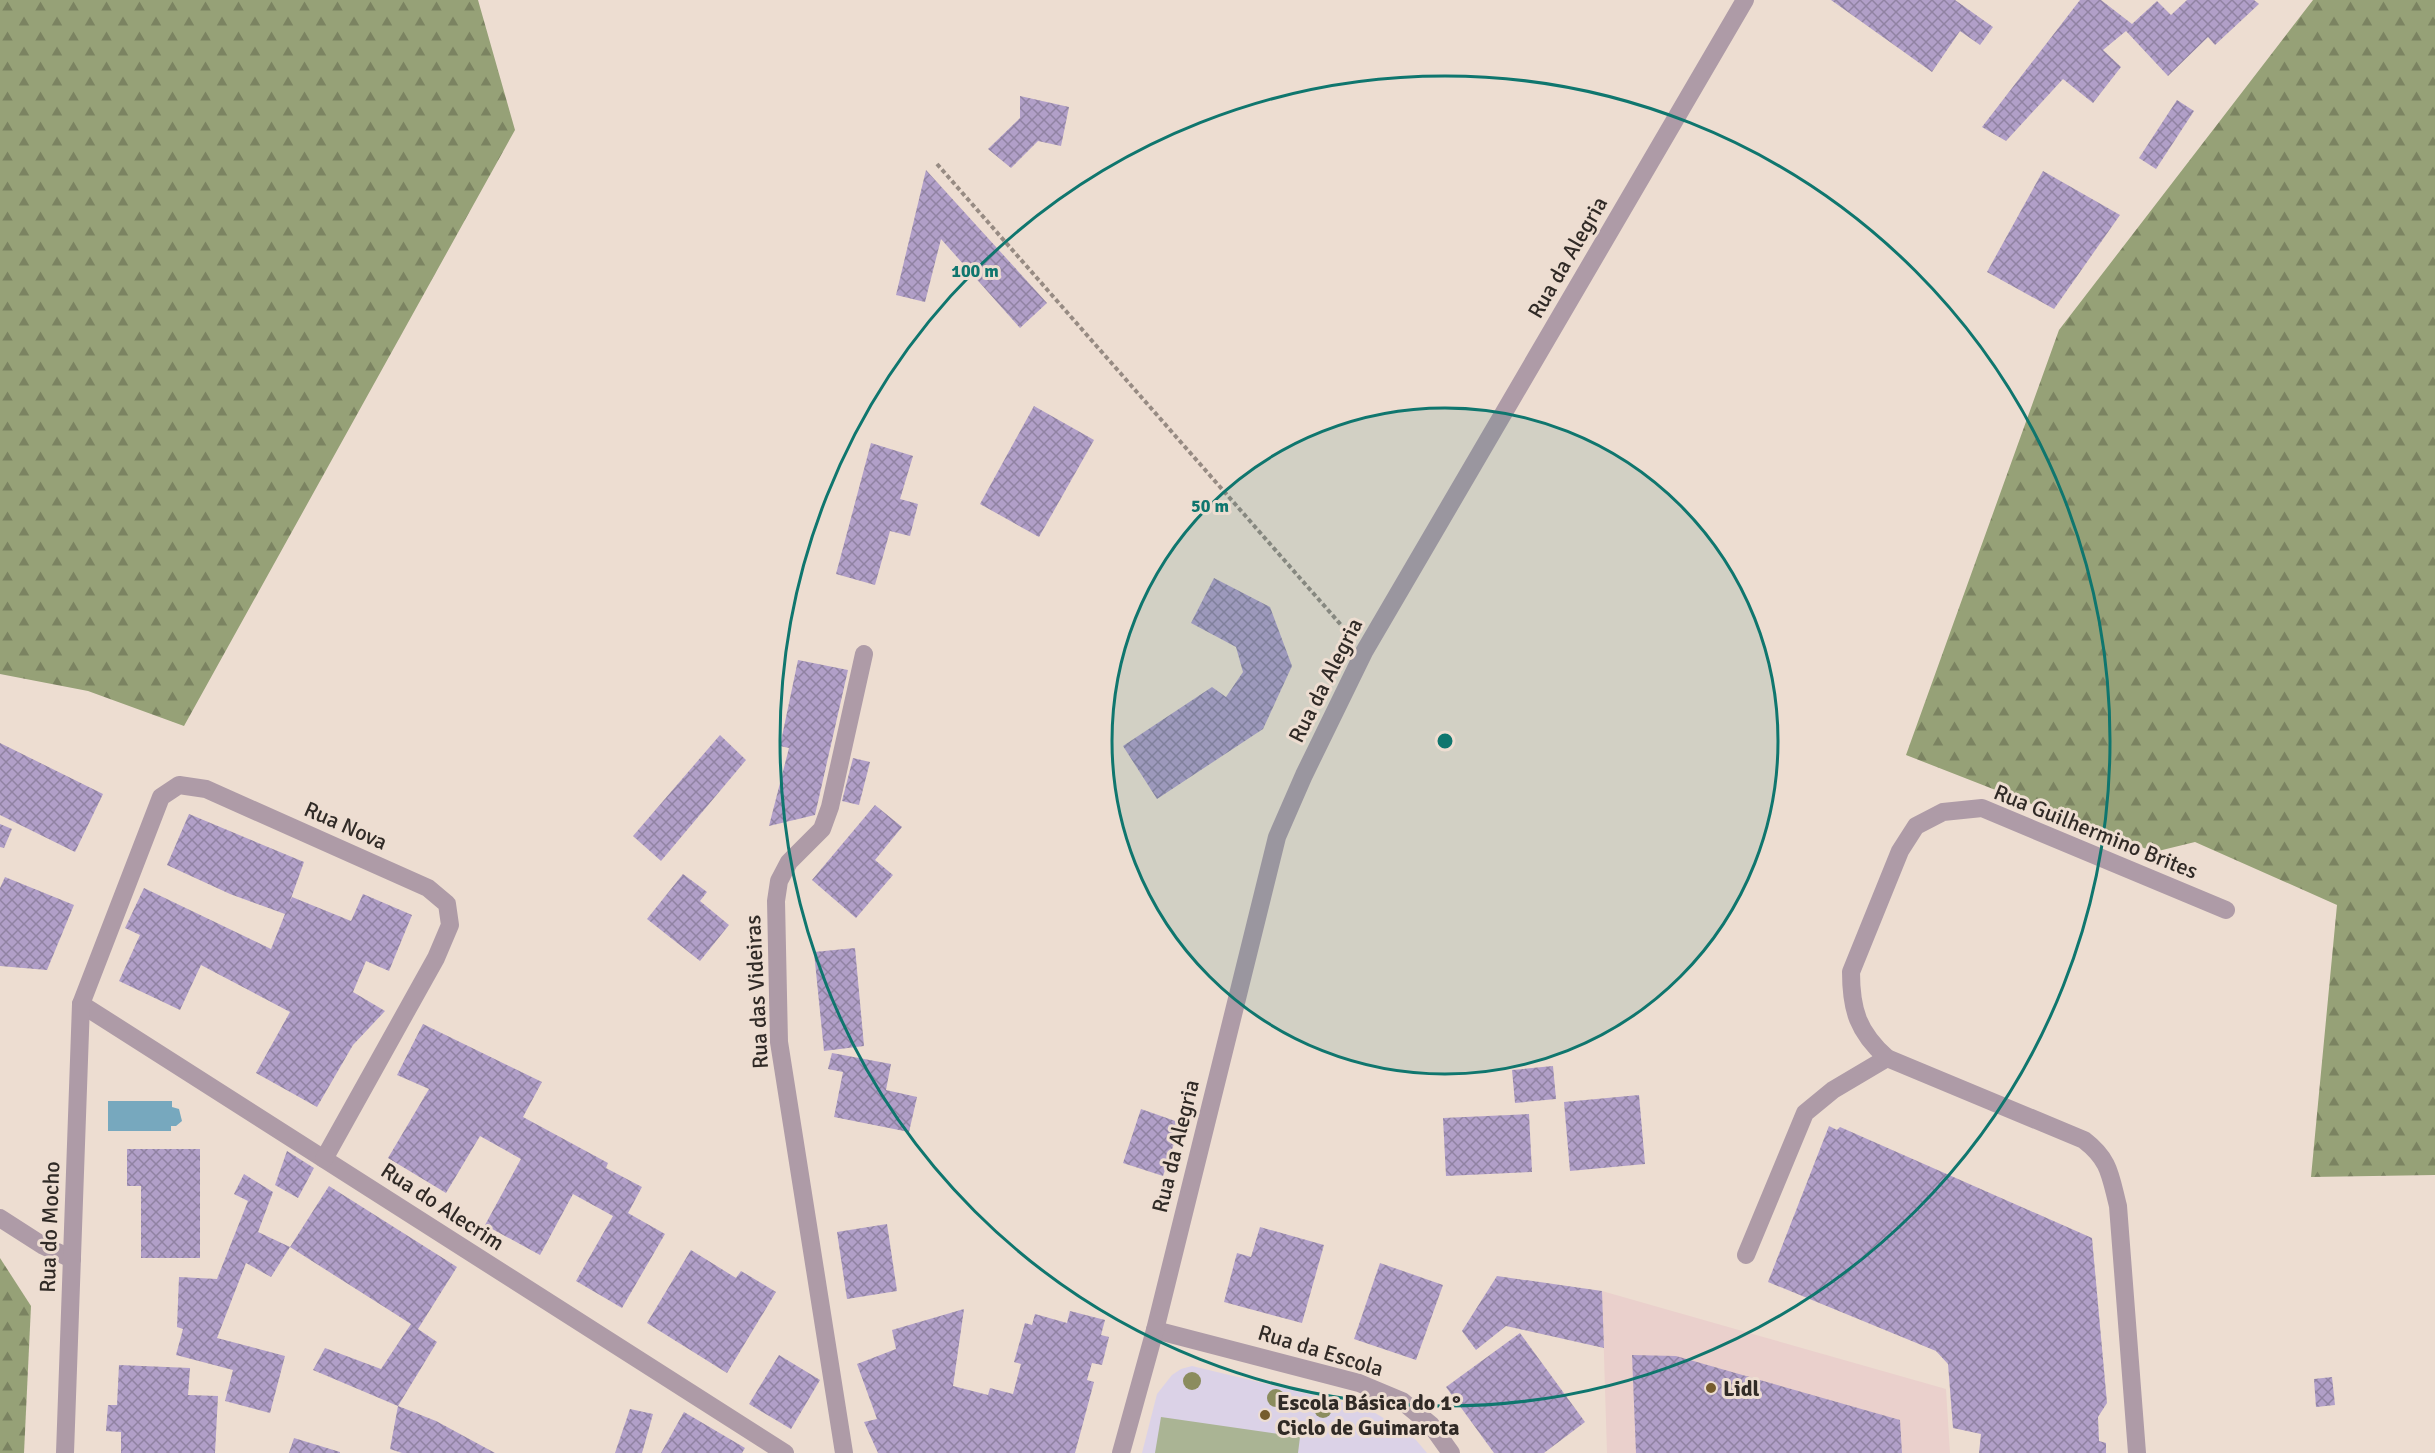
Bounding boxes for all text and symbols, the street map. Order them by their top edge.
street label: Rua da Alegria [1522,192,1613,323]
text: 100 m [951,260,999,282]
text: 50 m [1191,495,1229,517]
street label: Rua da Alegria [1283,613,1368,747]
centre of rings [1435,731,1455,751]
street label: Rua Guilhermino Brites [1990,778,2202,885]
street label: Rua Nova [300,795,392,856]
street label: Rua das Videiras [739,914,774,1070]
street label: Rua da Alegria [1146,1077,1205,1215]
street label: Rua do Alecrim [376,1157,509,1256]
street label: Rua do Mocho [34,1161,65,1293]
street label: Rua da Escola [1255,1319,1387,1382]
place label: Lidl [1723,1375,1760,1402]
marker: Lidl [1704,1381,1718,1395]
place label: Escola Básica do 1° Ciclo de Guimarota [1277,1389,1461,1441]
marker: Escola Básica do 1° Ciclo de Guimarota [1258,1408,1272,1422]

